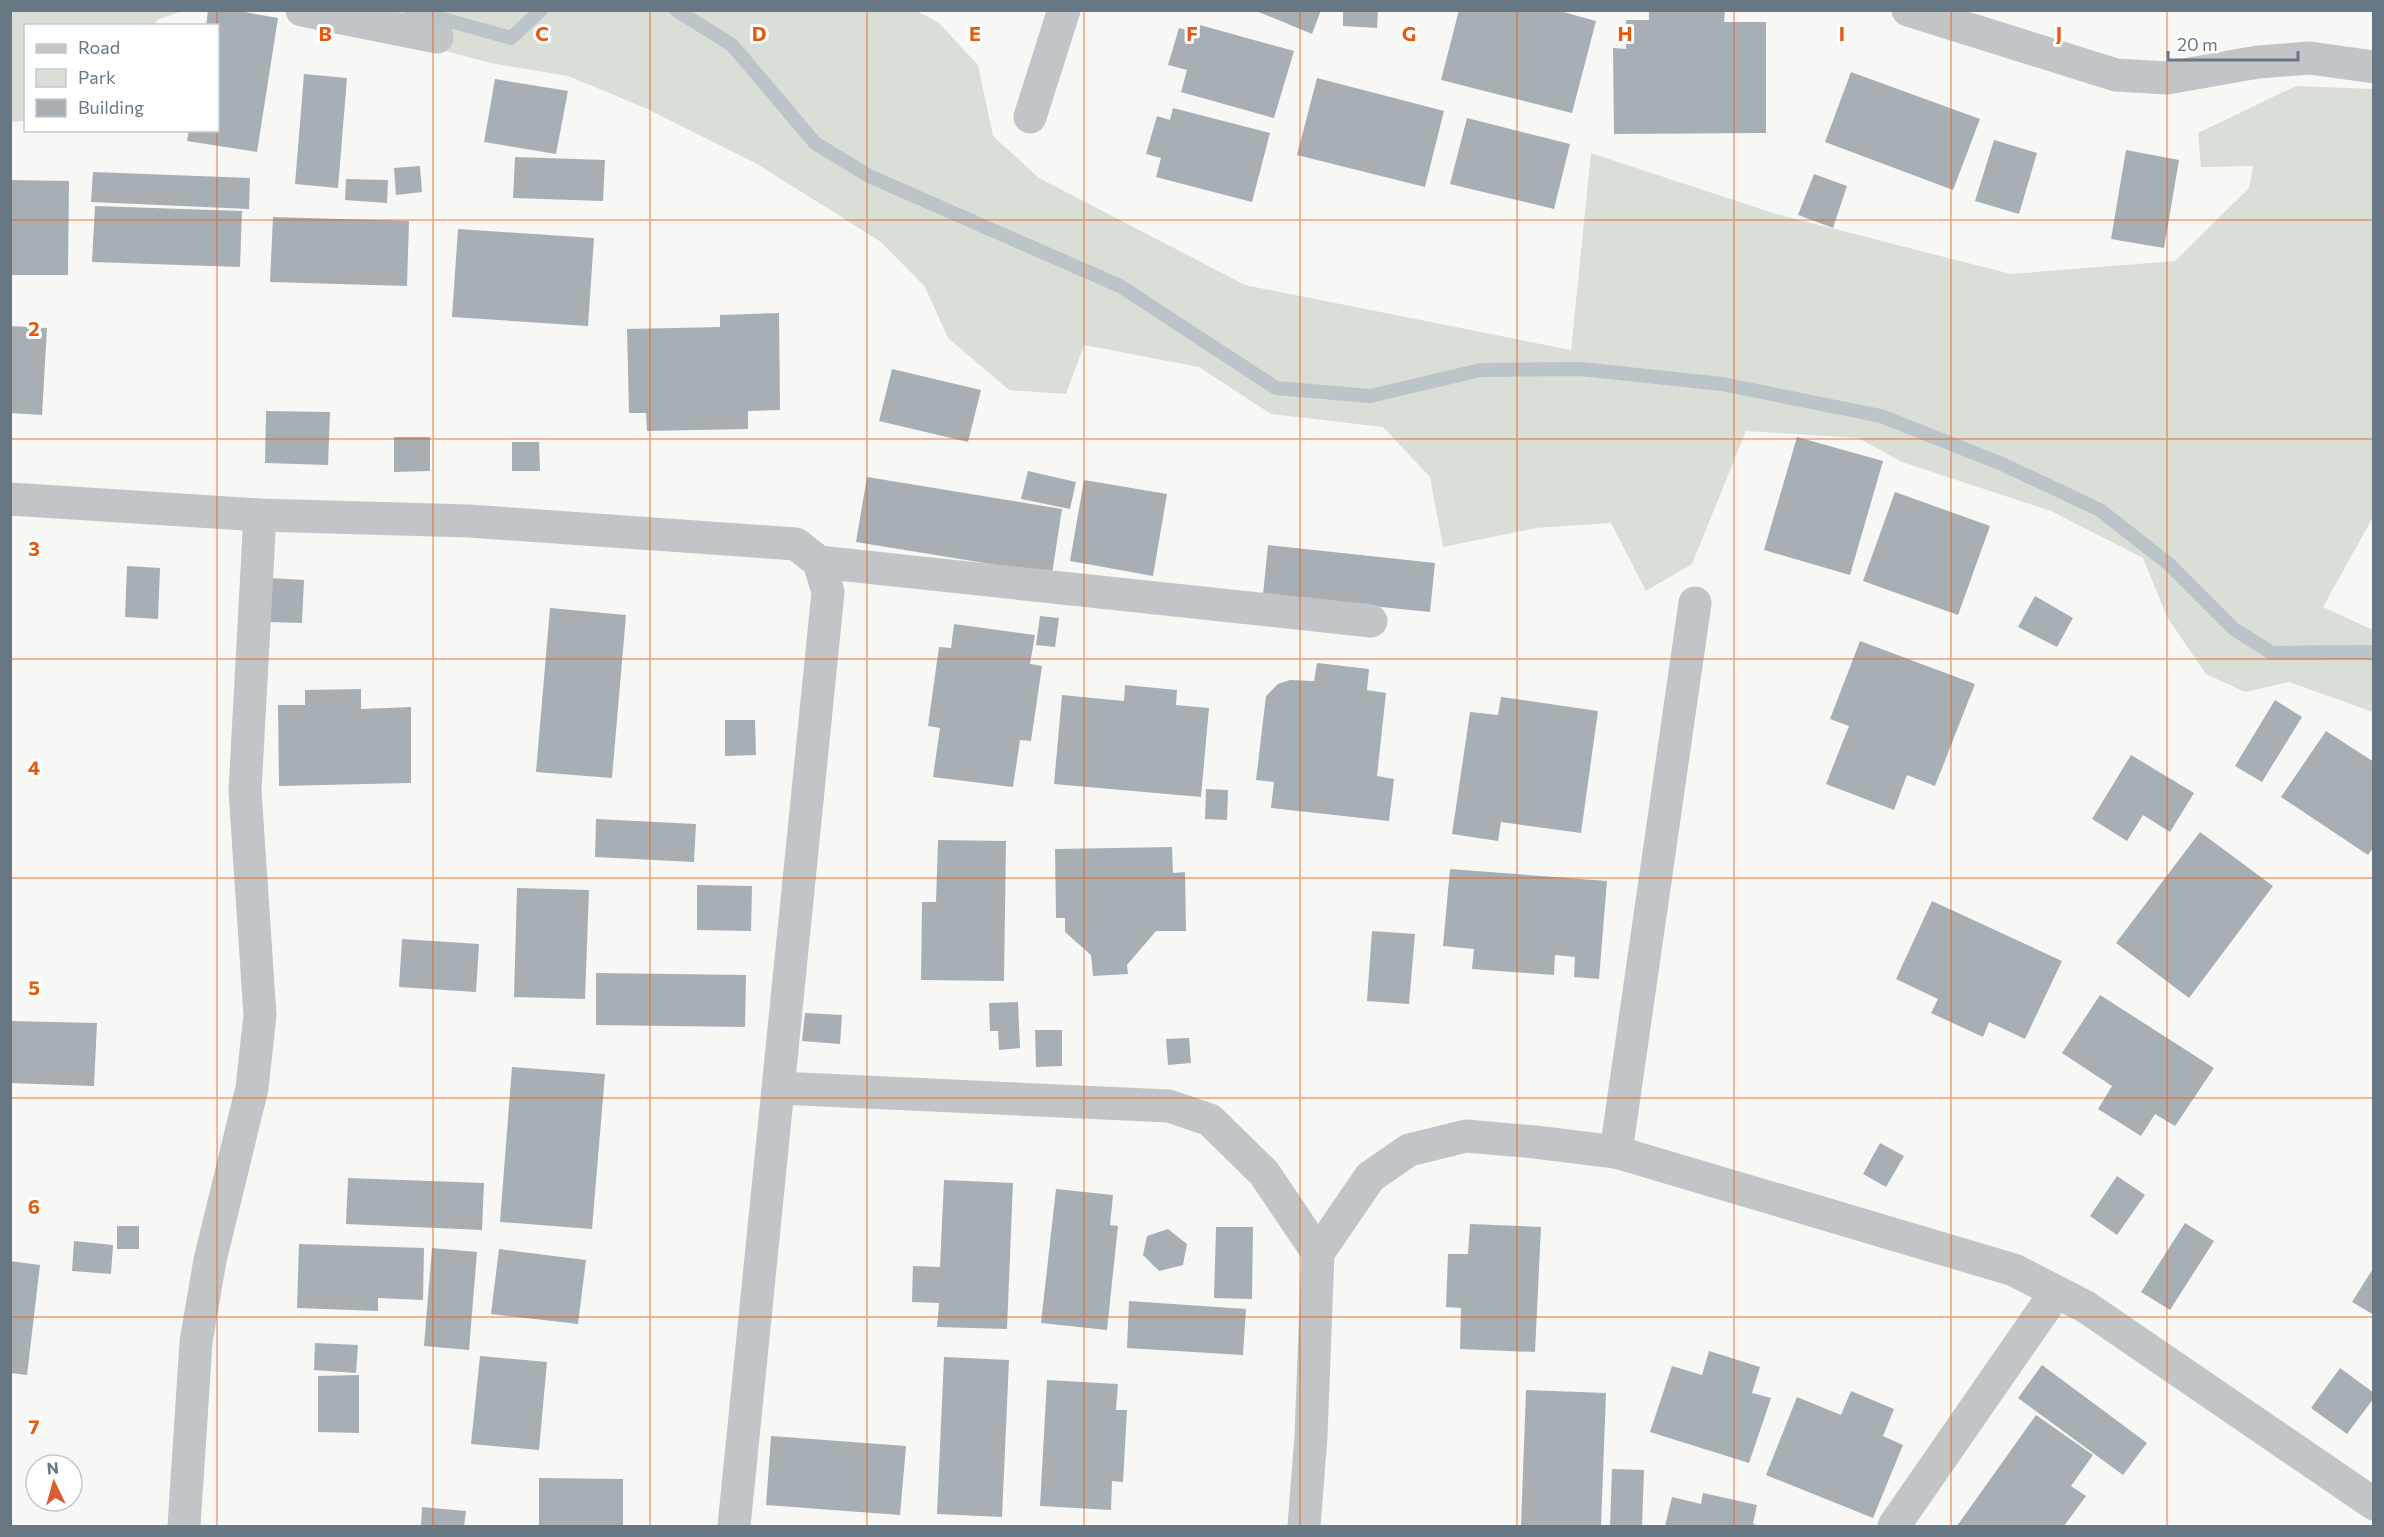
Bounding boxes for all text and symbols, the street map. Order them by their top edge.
text: B [318,21,332,45]
text: C [535,21,549,45]
text: D [752,21,766,45]
text: E [969,21,981,45]
text: F [1186,21,1198,45]
text: G [1402,21,1416,45]
text: H [1618,21,1633,45]
text: I [1839,21,1845,45]
text: J [2056,21,2062,45]
legend [24,24,219,132]
scale bar [2168,24,2298,62]
text: 20 m [2177,33,2218,55]
text: Road [78,36,120,58]
text: Park [78,66,116,88]
text: Building [78,96,144,118]
text: 2 [28,316,40,340]
text: 3 [28,536,40,560]
text: 4 [28,755,40,779]
text: 5 [28,975,40,999]
text: 6 [28,1194,40,1218]
text: 7 [29,1414,40,1438]
north arrow [24,1453,84,1513]
text: N [46,1458,59,1478]

